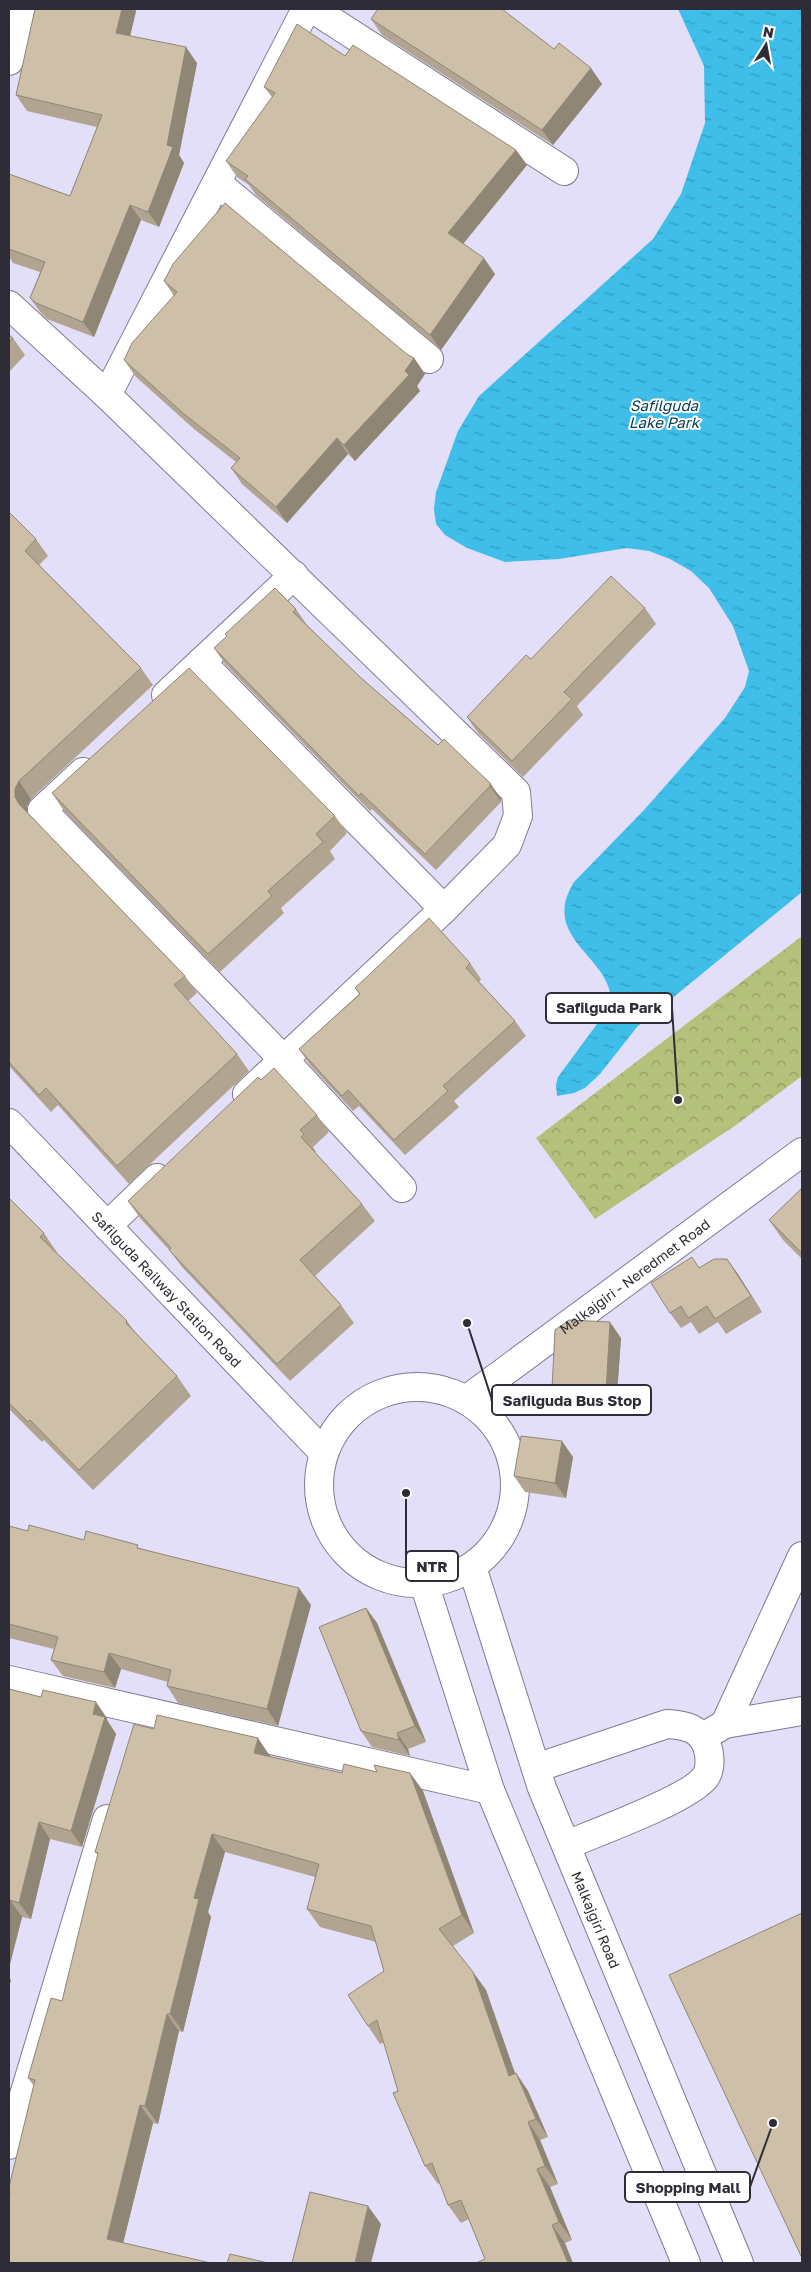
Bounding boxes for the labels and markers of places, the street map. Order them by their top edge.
callout: Safilguda Park [546,993,672,1023]
callout: Safilguda Bus Stop [492,1385,651,1415]
callout: NTR [406,1551,458,1581]
callout: Shopping Mall [625,2172,750,2202]

